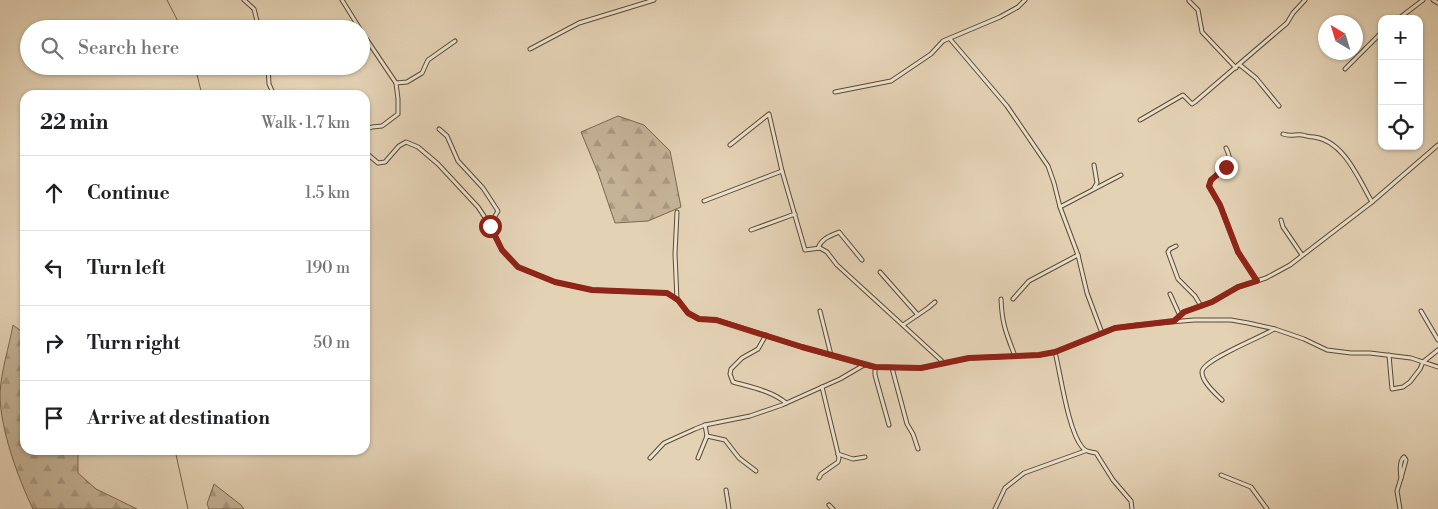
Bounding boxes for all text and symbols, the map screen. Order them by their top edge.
north arrow [1318,15,1363,60]
map controls [1378,15,1423,150]
button: + [1378,15,1423,60]
search box [20,20,370,75]
icon: search [38,34,66,62]
text: Search here [78,36,179,60]
button: − [1378,60,1423,105]
button: locate [1378,105,1423,150]
text: 22 min [40,110,108,136]
text: Walk · 1.7 km [262,113,350,133]
route end [1215,156,1238,179]
icon: ahead [40,179,68,207]
text: Continue [87,181,170,205]
text: 1.5 km [305,183,350,203]
route start [479,215,502,238]
icon: left [40,254,68,282]
text: Turn left [87,256,166,280]
text: 190 m [306,258,350,278]
icon: right [40,329,68,357]
text: Turn right [87,331,180,355]
text: 50 m [313,333,350,353]
icon: arrive [40,404,68,432]
text: Arrive at destination [87,406,270,430]

